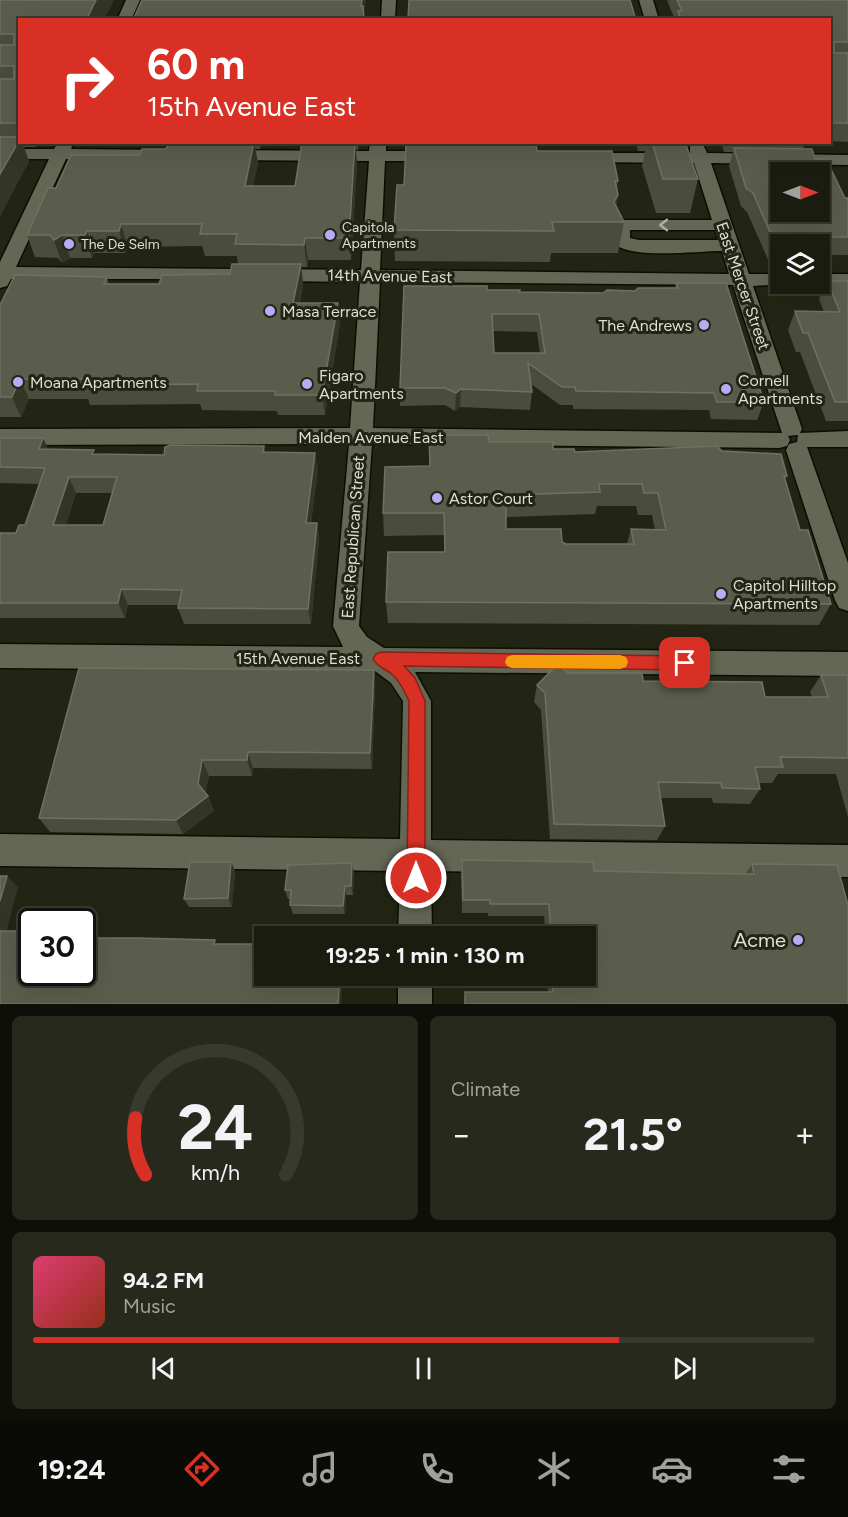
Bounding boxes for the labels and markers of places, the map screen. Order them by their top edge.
place label: Capitola Apartments [342,219,416,252]
marker: Capitola Apartments [323,228,337,242]
place label: The De Selm [81,236,160,253]
marker: The De Selm [62,237,76,251]
place label: Masa Terrace [282,302,376,321]
marker: Masa Terrace [263,304,277,318]
place label: The Andrews [598,316,692,335]
marker: The Andrews [697,318,711,332]
place label: Figaro Apartments [319,366,404,403]
place label: Cornell Apartments [738,371,823,408]
place label: Moana Apartments [30,373,167,392]
marker: Moana Apartments [11,375,25,389]
marker: Figaro Apartments [300,377,314,391]
marker: Cornell Apartments [719,382,733,396]
place label: Astor Court [449,489,533,508]
marker: Astor Court [430,491,444,505]
place label: Capitol Hilltop Apartments [733,576,836,613]
marker: Capitol Hilltop Apartments [714,587,728,601]
pin [659,637,710,688]
place label: Acme [734,928,786,952]
marker: Acme [791,933,805,947]

